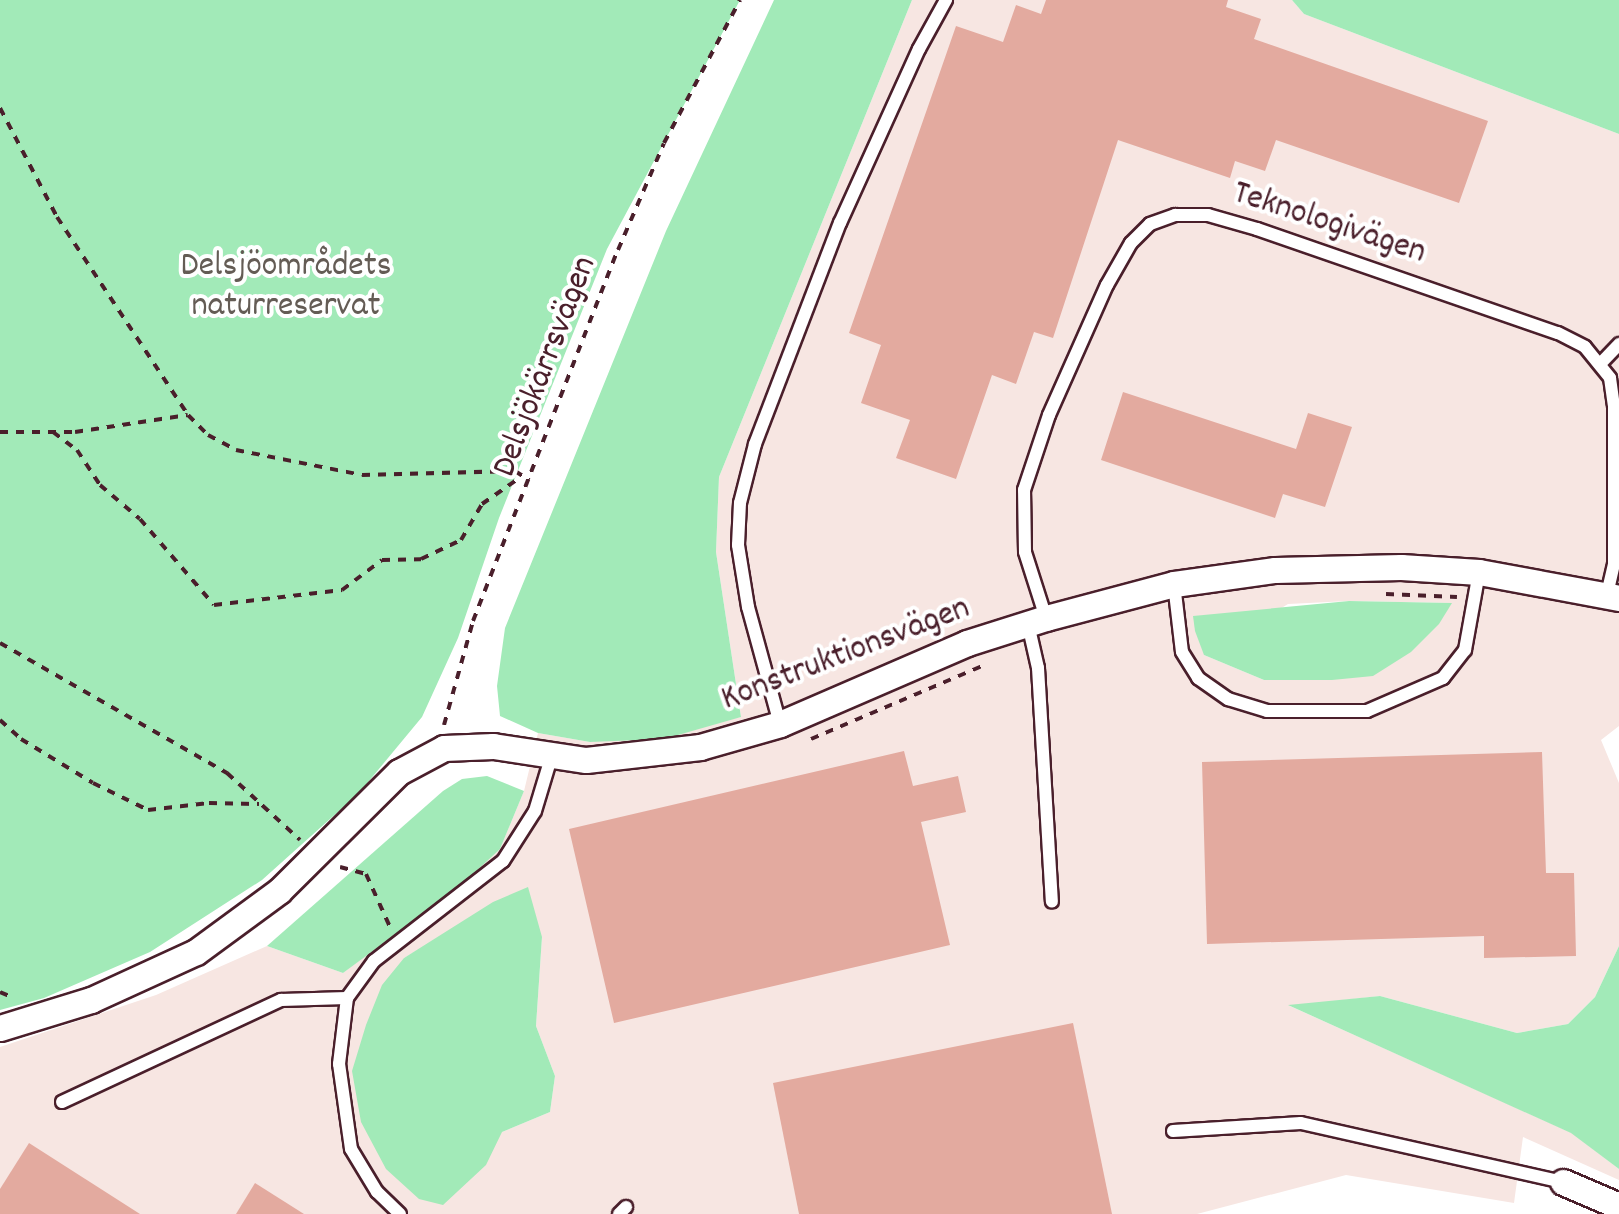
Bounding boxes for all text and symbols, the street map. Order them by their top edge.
street label: Teknologivägen [1227,173,1431,275]
park label: Delsjöområdets naturreservat [181,246,391,328]
street label: Delsjökärrsvägen [485,251,607,483]
street label: Konstruktionsvägen [716,588,976,722]

